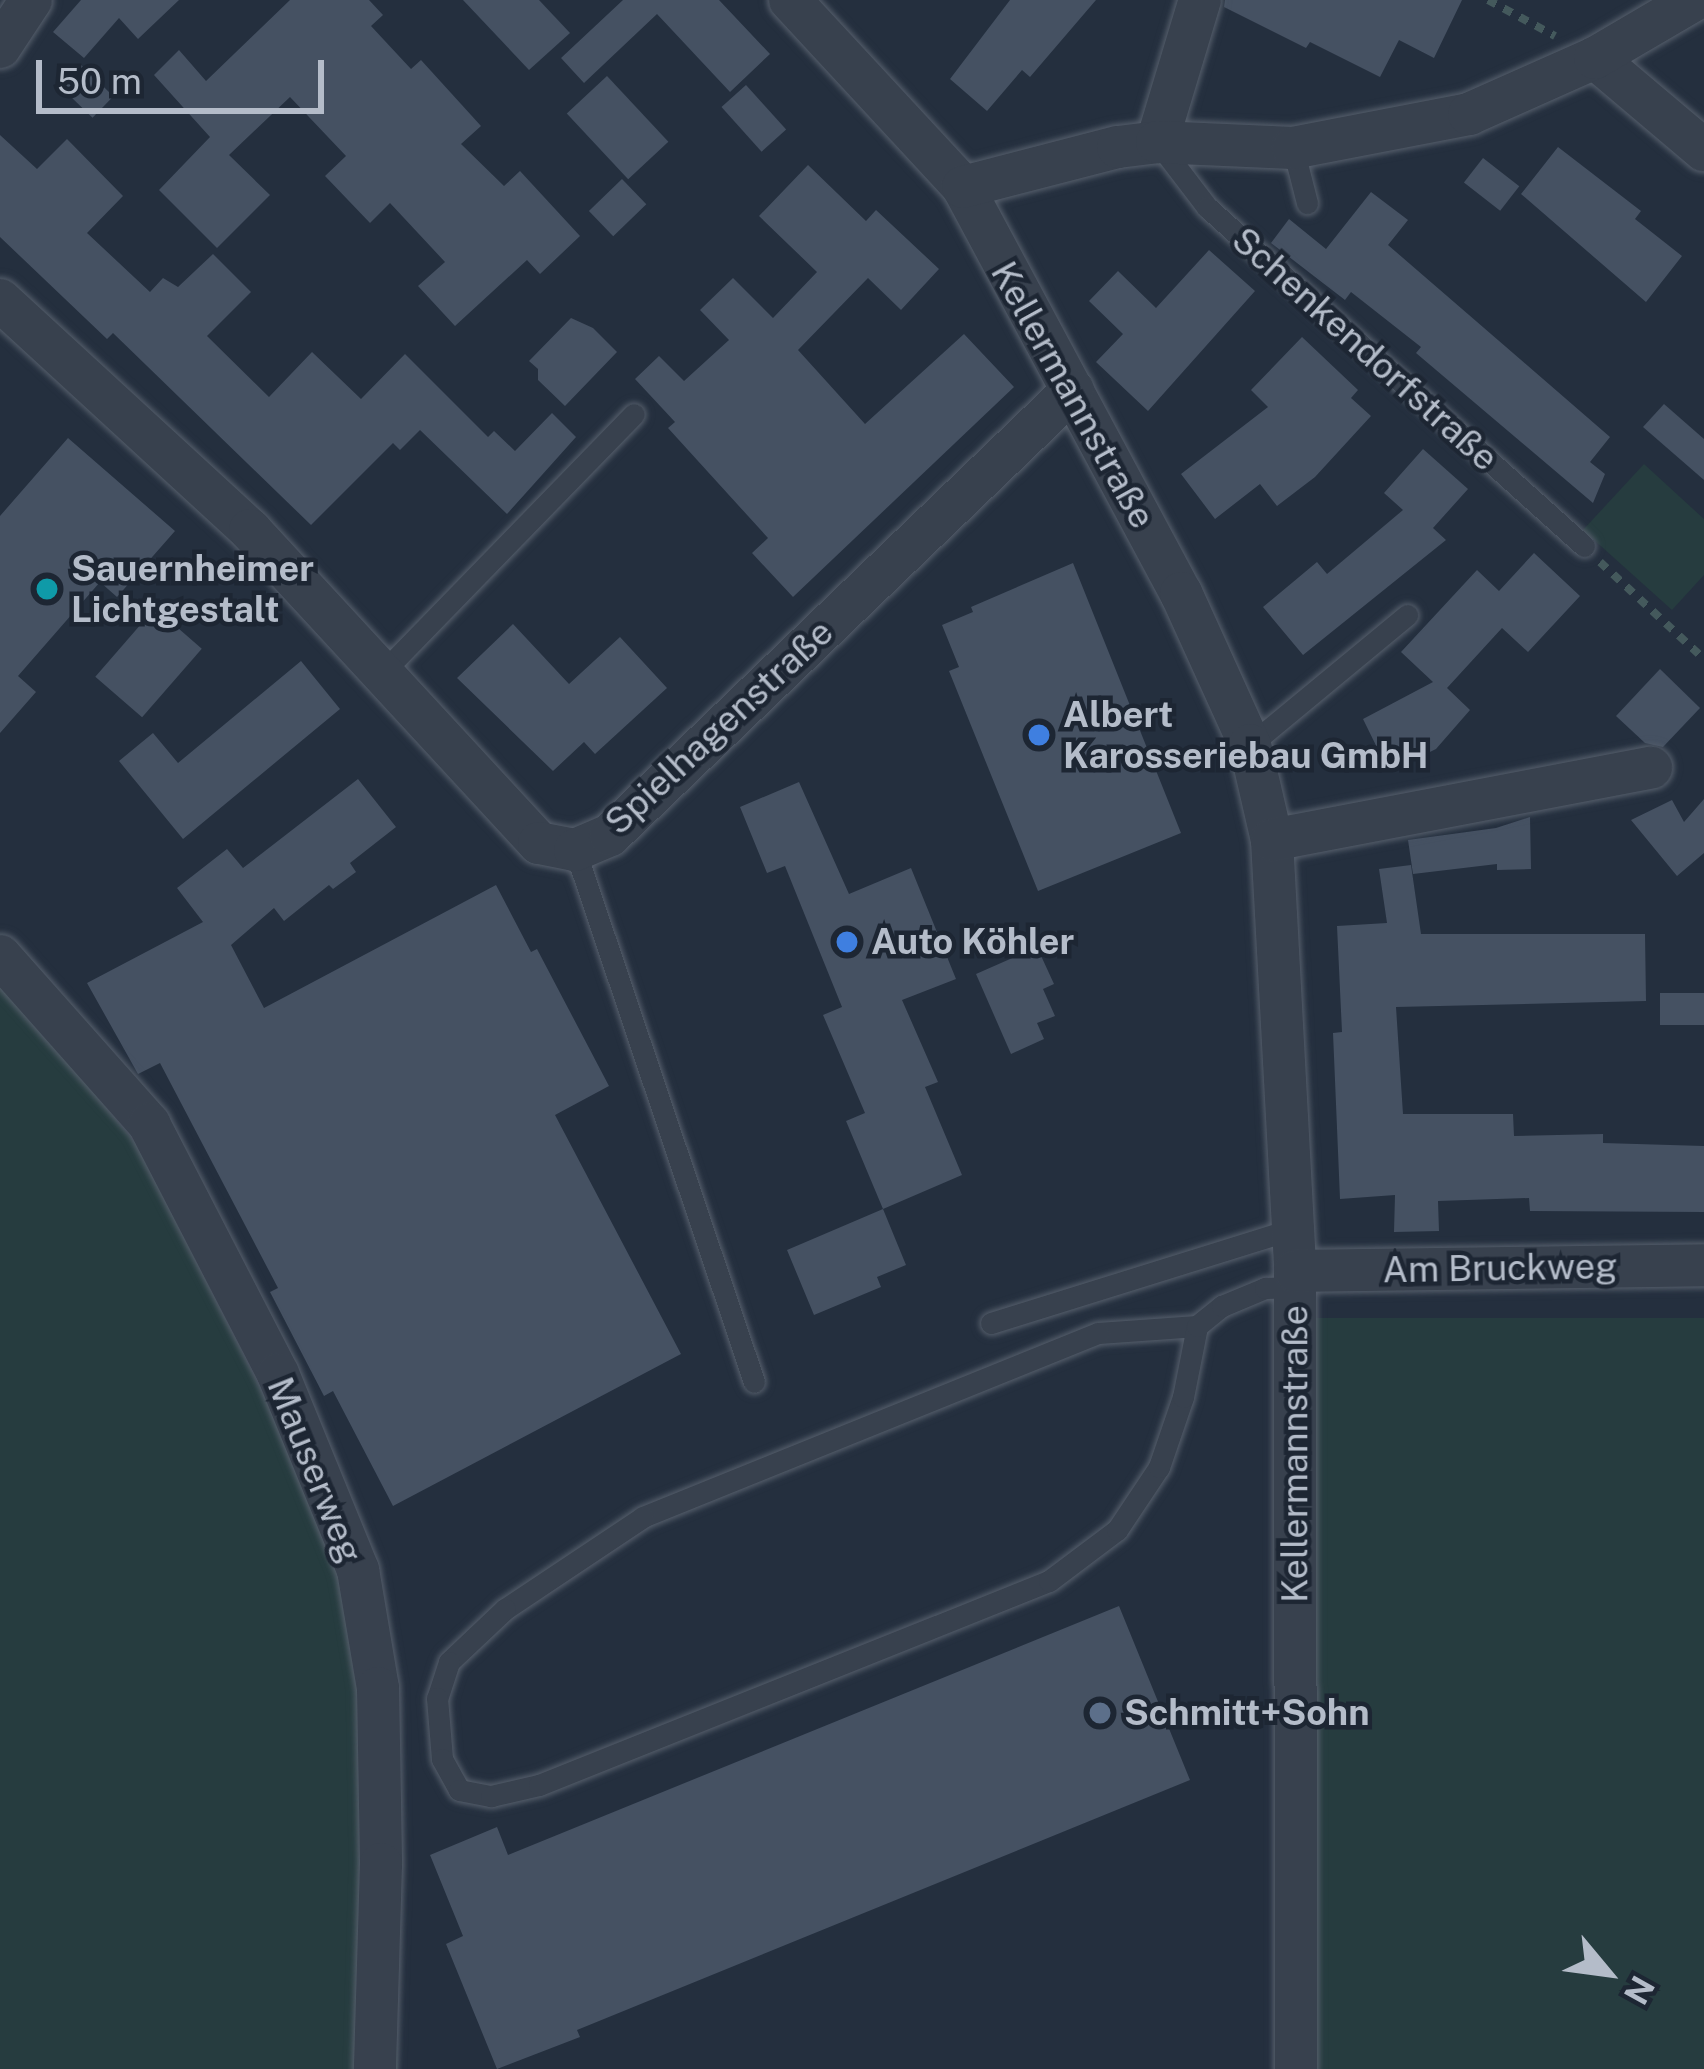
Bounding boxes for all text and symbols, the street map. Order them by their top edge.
scale bar [42,36,330,110]
text: 50 m [57,60,142,102]
street label: Schenkendorfstraße [1223,218,1507,480]
street label: Kellermannstraße [982,254,1164,536]
place label: Sauernheimer Lichtgestalt [71,546,314,631]
marker: Sauernheimer Lichtgestalt [34,576,60,602]
street label: Spielhagenstraße [596,610,842,844]
place label: Albert Karosseriebau GmbH [1063,692,1428,777]
marker: Albert Karosseriebau GmbH [1026,722,1052,748]
place label: Auto Köhler [871,920,1074,964]
marker: Auto Köhler [834,929,860,955]
street label: Am Bruckweg [1382,1244,1618,1292]
street label: Kellermannstraße [1273,1305,1317,1603]
street label: Mauserweg [258,1371,372,1569]
place label: Schmitt+Sohn [1124,1691,1370,1735]
marker: Schmitt+Sohn [1087,1700,1113,1726]
north arrow [1548,1913,1668,2033]
text: N [1617,1970,1662,2011]

